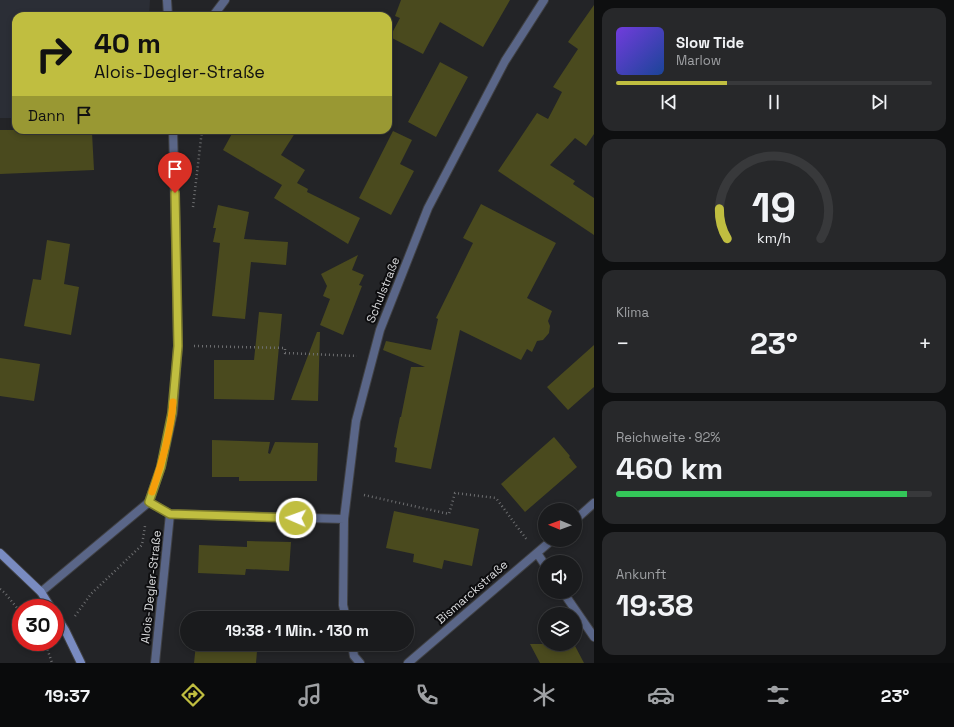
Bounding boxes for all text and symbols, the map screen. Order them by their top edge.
text: 40 m [94,25,161,61]
icon: right [28,28,80,80]
text: Slow Tide [676,33,744,52]
text: Marlow [676,52,721,69]
text: Alois-Degler-Straße [94,60,265,83]
icon: previous [658,91,680,113]
icon: pause [763,91,785,113]
icon: next [868,91,890,113]
icon: arrive [73,104,95,126]
text: Dann [28,106,65,125]
pin [158,152,192,193]
icon: arrive [164,158,186,180]
text: 19 [752,180,796,233]
text: km/h [757,228,791,246]
street label: Schulstraße [363,255,403,325]
text: Klima [616,304,649,321]
text: 23° [750,324,798,363]
text: − [616,329,630,357]
text: + [918,329,932,357]
text: Reichweite · 92% [616,429,720,446]
text: 460 km [616,449,723,488]
position arrow [275,497,317,539]
north arrow [538,503,582,547]
map controls [538,503,582,651]
street label: Alois-Degler-Straße [137,530,165,644]
button: sound [538,555,582,599]
street label: Bismarckstraße [433,557,511,627]
text: Ankunft [616,566,666,583]
text: 19:38 [616,586,693,625]
speed limit sign: 30 [12,599,64,651]
button: layers [538,607,582,651]
text: 19:38 · 1 Min. · 130 m [225,621,369,640]
icon: directions [179,681,207,709]
icon: music [296,681,324,709]
icon: phone [413,681,441,709]
icon: climate [530,681,558,709]
icon: car [647,681,675,709]
icon: filters [764,681,792,709]
text: 19:37 [44,684,90,707]
text: 23° [881,684,909,707]

